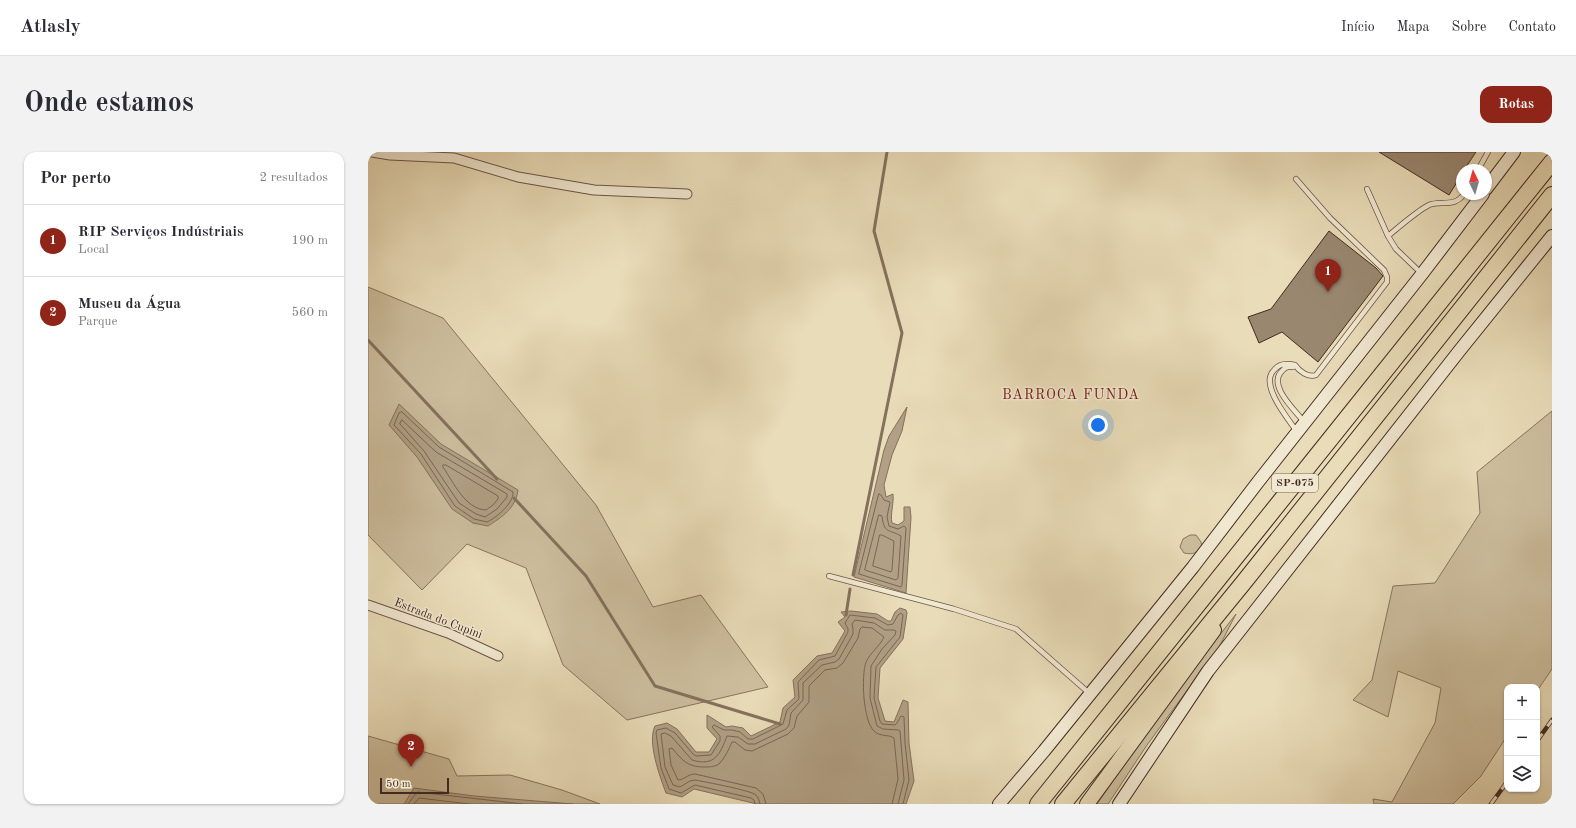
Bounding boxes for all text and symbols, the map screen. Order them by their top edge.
text: Atlasly [20,18,81,37]
text: Início [1341,20,1375,34]
text: Mapa [1397,20,1429,34]
text: Sobre [1451,20,1486,34]
text: Contato [1508,20,1556,34]
button: Rotas [1480,86,1552,123]
text: Onde estamos [24,90,194,118]
north arrow [1456,164,1492,200]
text: Por perto [40,170,111,187]
text: 2 resultados [260,171,328,184]
text: RIP Serviços Indústriais [78,225,243,240]
text: 1 [49,234,57,247]
text: 190 m [291,234,328,247]
text: Local [78,243,109,256]
pin: 1 [1315,259,1341,292]
text: Museu da Água [78,297,181,312]
text: 2 [49,306,57,319]
text: 560 m [291,306,328,319]
text: Parque [78,315,117,328]
district label: BARROCA FUNDA [1002,388,1140,402]
your location [1088,415,1108,435]
road number: SP-075 [1272,474,1318,492]
street label: Estrada do Cupini [392,597,484,641]
map controls [1504,684,1540,792]
button: + [1504,684,1540,720]
button: − [1504,720,1540,756]
pin: 2 [398,734,424,767]
button: layers [1504,756,1540,792]
scale bar [380,776,449,795]
text: 50 m [386,779,411,790]

